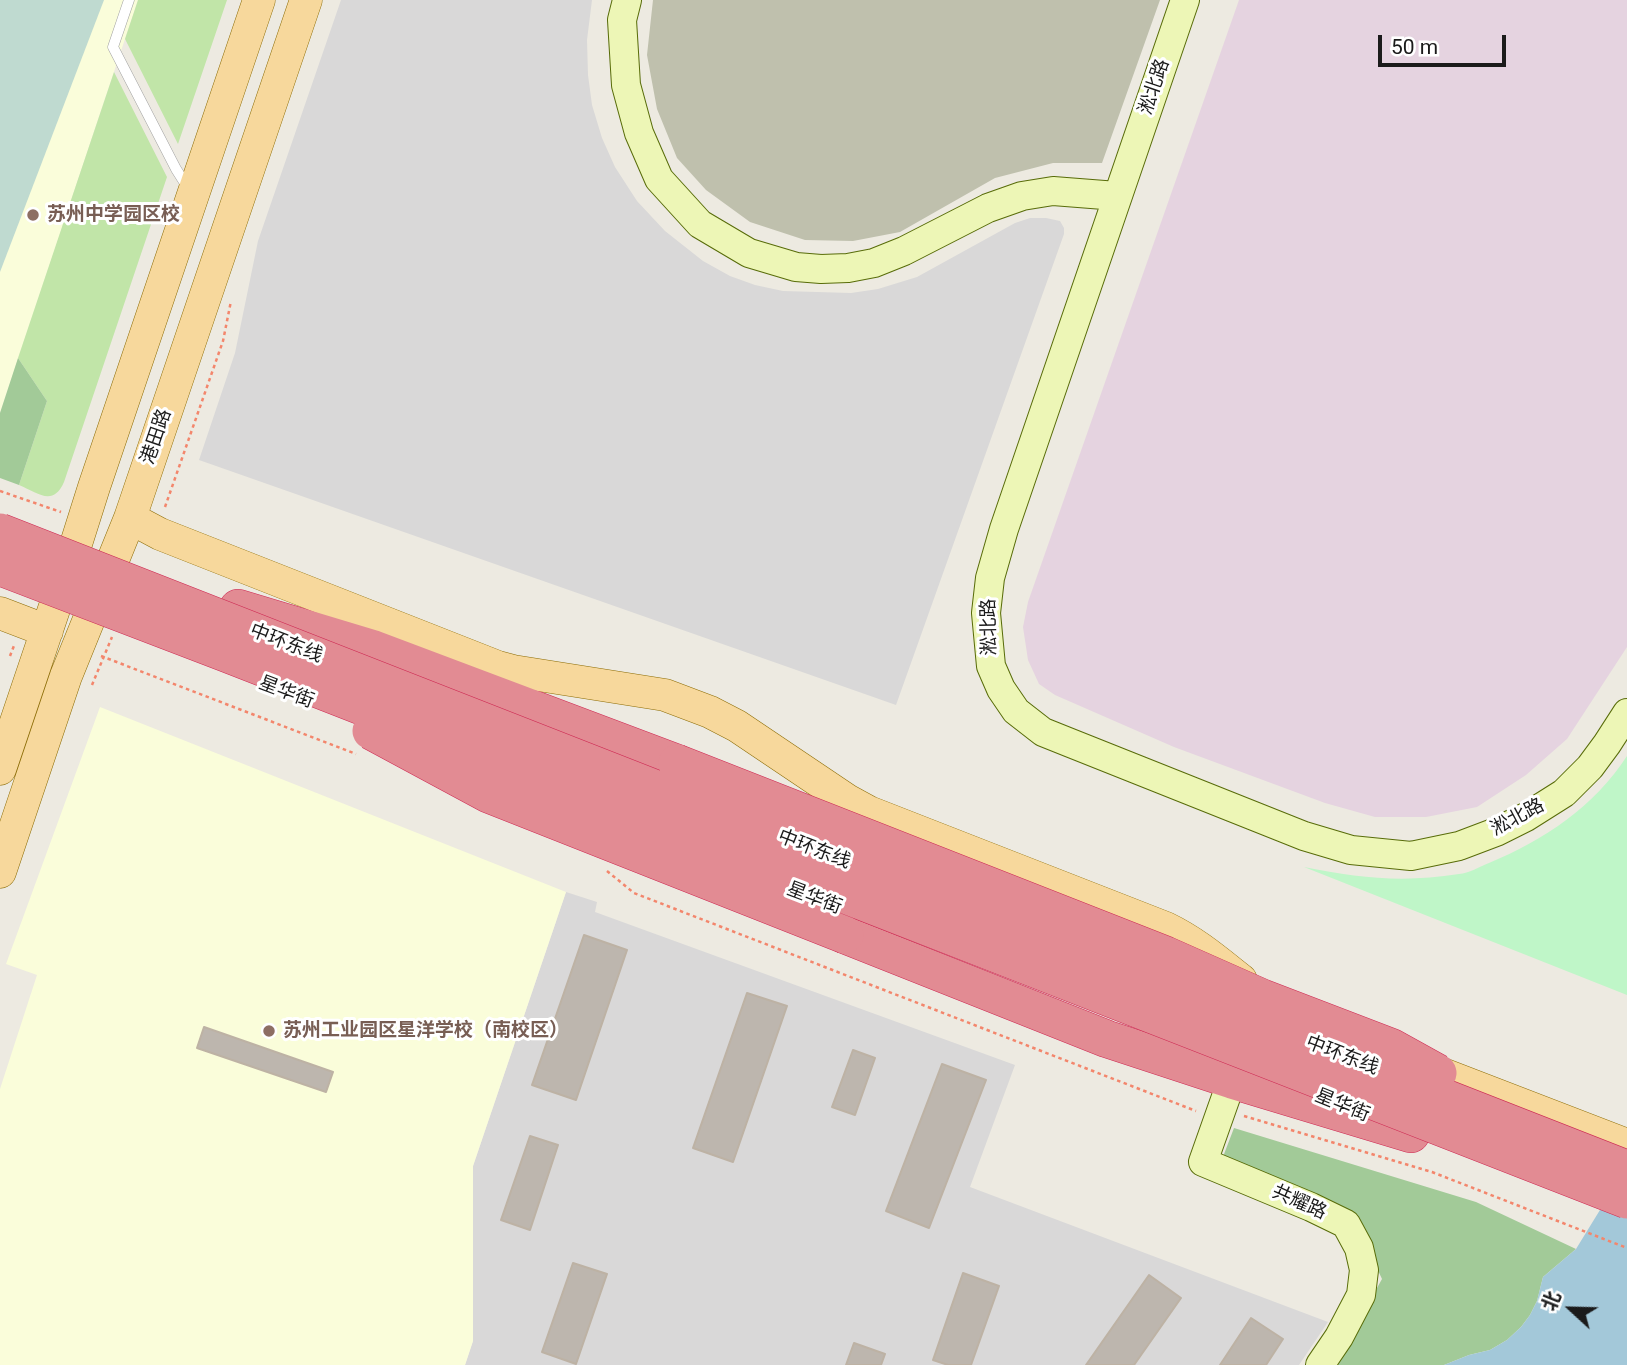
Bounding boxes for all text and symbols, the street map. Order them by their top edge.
scale bar [1382,21,1510,65]
text: 50 m [1391,35,1438,59]
street label: 淞北路 [1135,56,1175,118]
place label: 苏州中学园区校 [47,204,180,226]
marker: 苏州中学园区校 [25,207,41,223]
street label: 港田路 [137,406,177,468]
street label: 淞北路 [978,598,1002,656]
street label: 中环东线 [246,620,326,668]
street label: 星华街 [255,672,317,714]
street label: 淞北路 [1487,795,1549,841]
street label: 中环东线 [774,826,854,874]
street label: 星华街 [783,878,845,920]
place label: 苏州工业园区星洋学校（南校区） [283,1020,568,1042]
marker: 苏州工业园区星洋学校（南校区） [261,1023,277,1039]
street label: 中环东线 [1302,1032,1382,1080]
street label: 星华街 [1311,1085,1373,1127]
street label: 共耀路 [1268,1181,1330,1225]
north arrow [1536,1274,1606,1344]
text: 北 [1537,1288,1565,1314]

